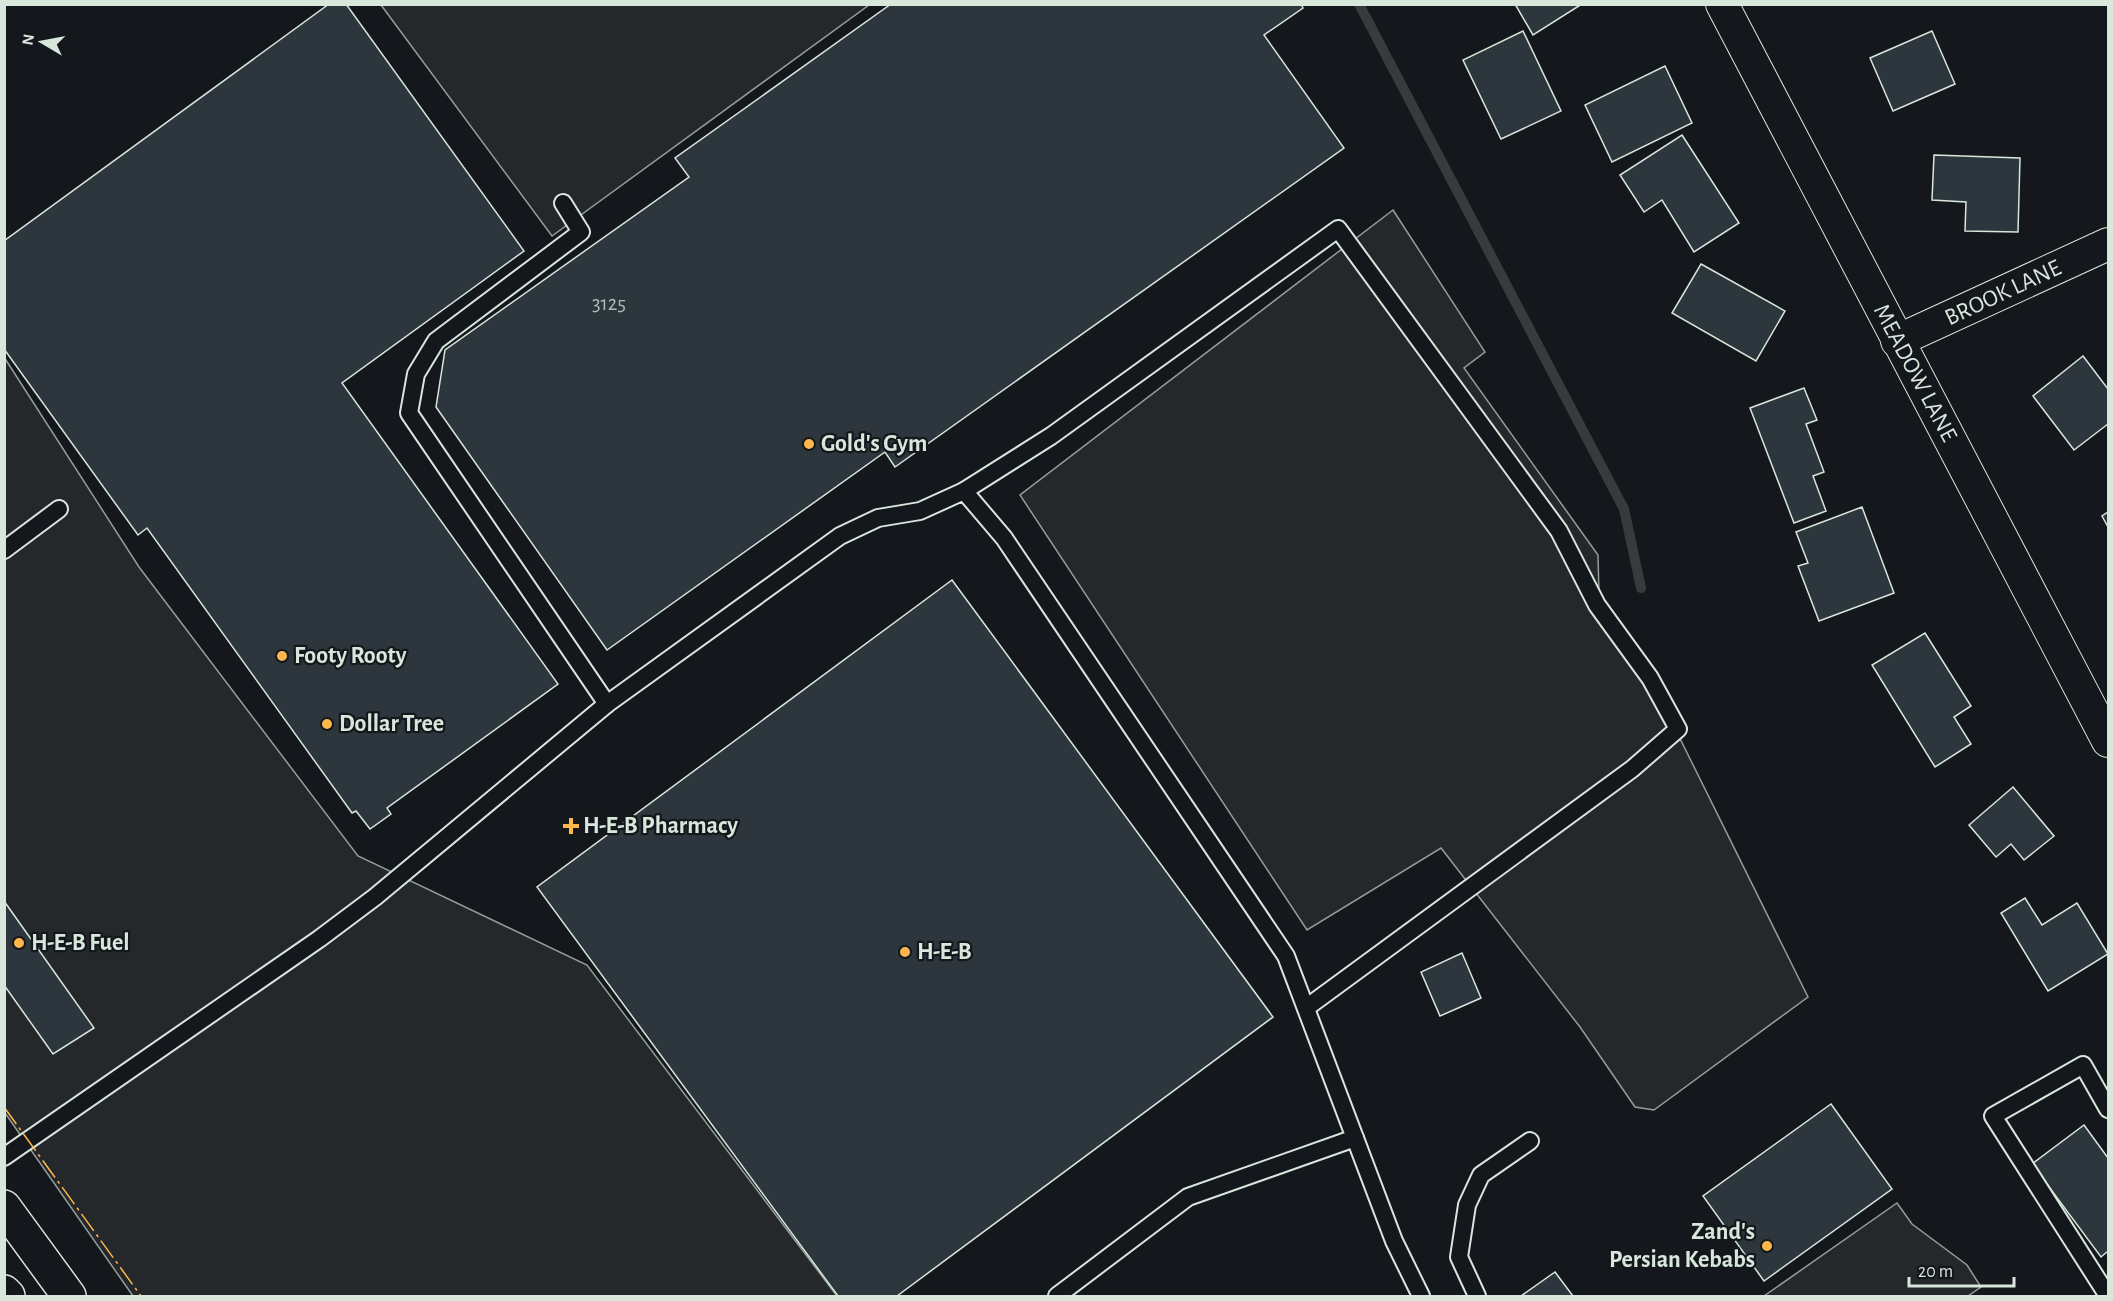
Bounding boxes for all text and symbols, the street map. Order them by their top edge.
north arrow [12,12,72,72]
text: N [19,33,37,46]
street label: BROOK LANE [1941,255,2065,330]
house number: 3125 [592,293,626,314]
street label: MEADOW LANE [1869,300,1961,446]
place label: Gold's Gym [821,432,927,456]
marker: Gold's Gym [802,437,816,451]
place label: Footy Rooty [294,644,407,668]
marker: Footy Rooty [275,649,289,663]
place label: Dollar Tree [339,712,444,736]
marker: Dollar Tree [320,717,334,731]
place label: H-E-B Pharmacy [583,814,738,838]
marker: H-E-B Pharmacy [564,819,578,833]
place label: H-E-B Fuel [31,931,130,955]
marker: H-E-B Fuel [12,936,26,950]
place label: H-E-B [917,940,972,964]
marker: H-E-B [898,945,912,959]
place label: Zand's Persian Kebabs [1609,1220,1755,1272]
marker: Zand's Persian Kebabs [1760,1239,1774,1253]
scale bar [1909,1250,2014,1288]
text: 20 m [1918,1263,1953,1281]

